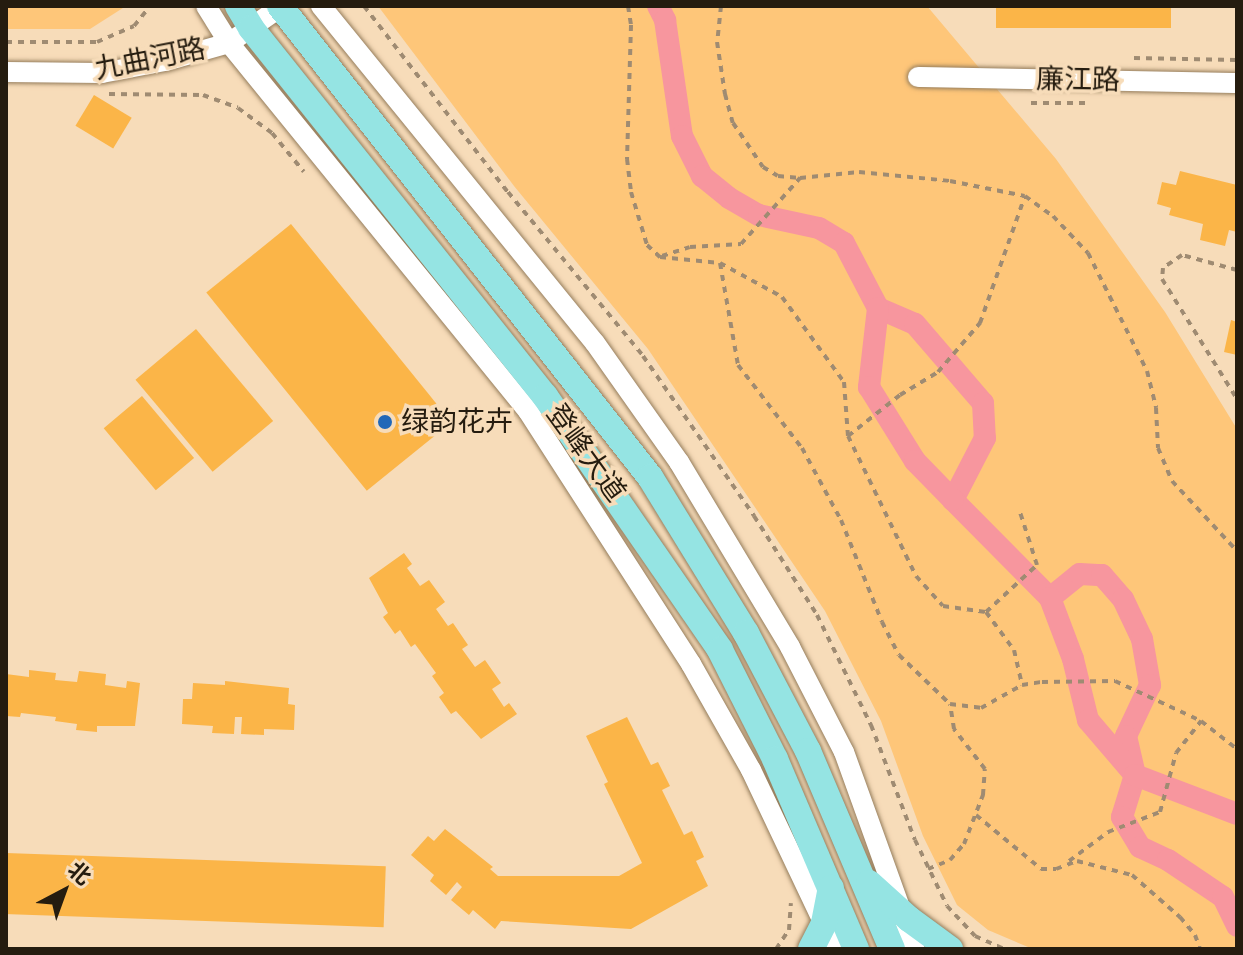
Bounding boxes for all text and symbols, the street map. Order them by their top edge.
street label: 九曲河路 [92,32,208,86]
street label: 廉江路 [1036,62,1120,98]
street label: 登峰大道 [539,398,633,508]
place label: 绿韵花卉 [401,405,513,439]
marker: 绿韵花卉 [376,413,394,431]
north arrow [24,851,104,931]
text: 北 [61,854,99,892]

